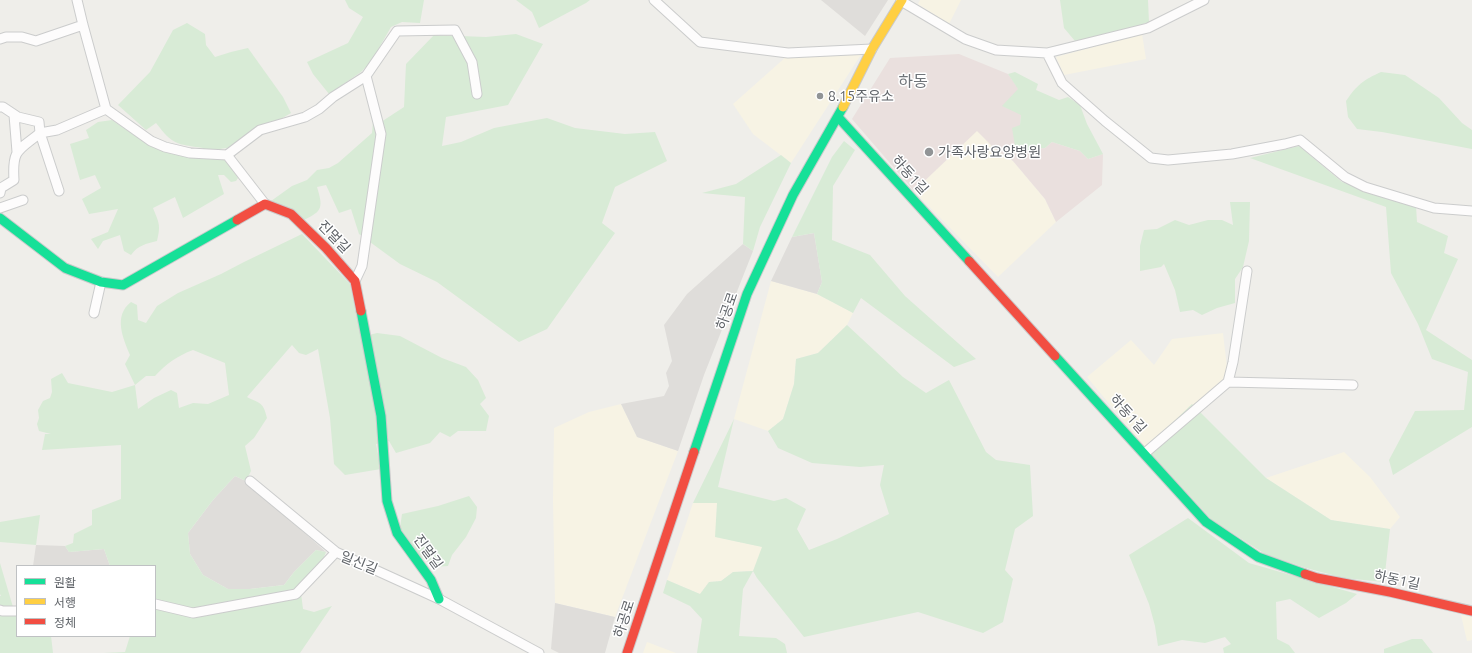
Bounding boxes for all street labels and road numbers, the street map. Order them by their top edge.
street label: 하동1길 [888,152,932,198]
street label: 진멀길 [315,217,353,257]
street label: 하공로 [713,290,741,332]
street label: 하동1길 [1106,391,1150,437]
street label: 진멀길 [410,531,446,573]
street label: 일신길 [338,548,380,578]
street label: 하동1길 [1372,567,1422,593]
street label: 하공로 [610,598,638,640]

